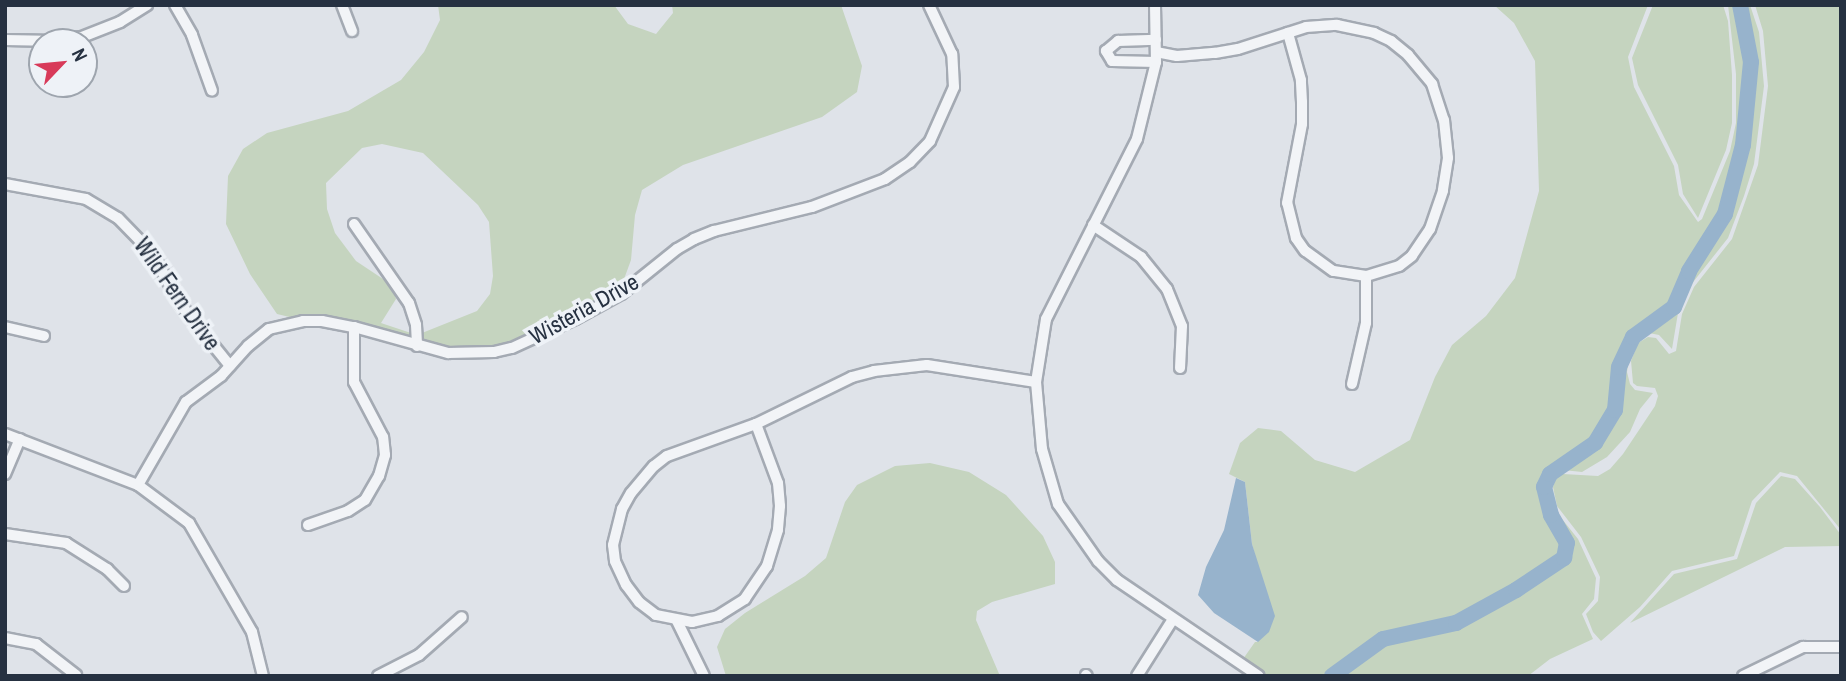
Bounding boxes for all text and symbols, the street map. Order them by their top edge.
north arrow [28,28,98,98]
text: N [66,44,94,65]
street label: Wild Fern Drive [128,232,226,356]
street label: Wisteria Drive [525,268,643,350]

